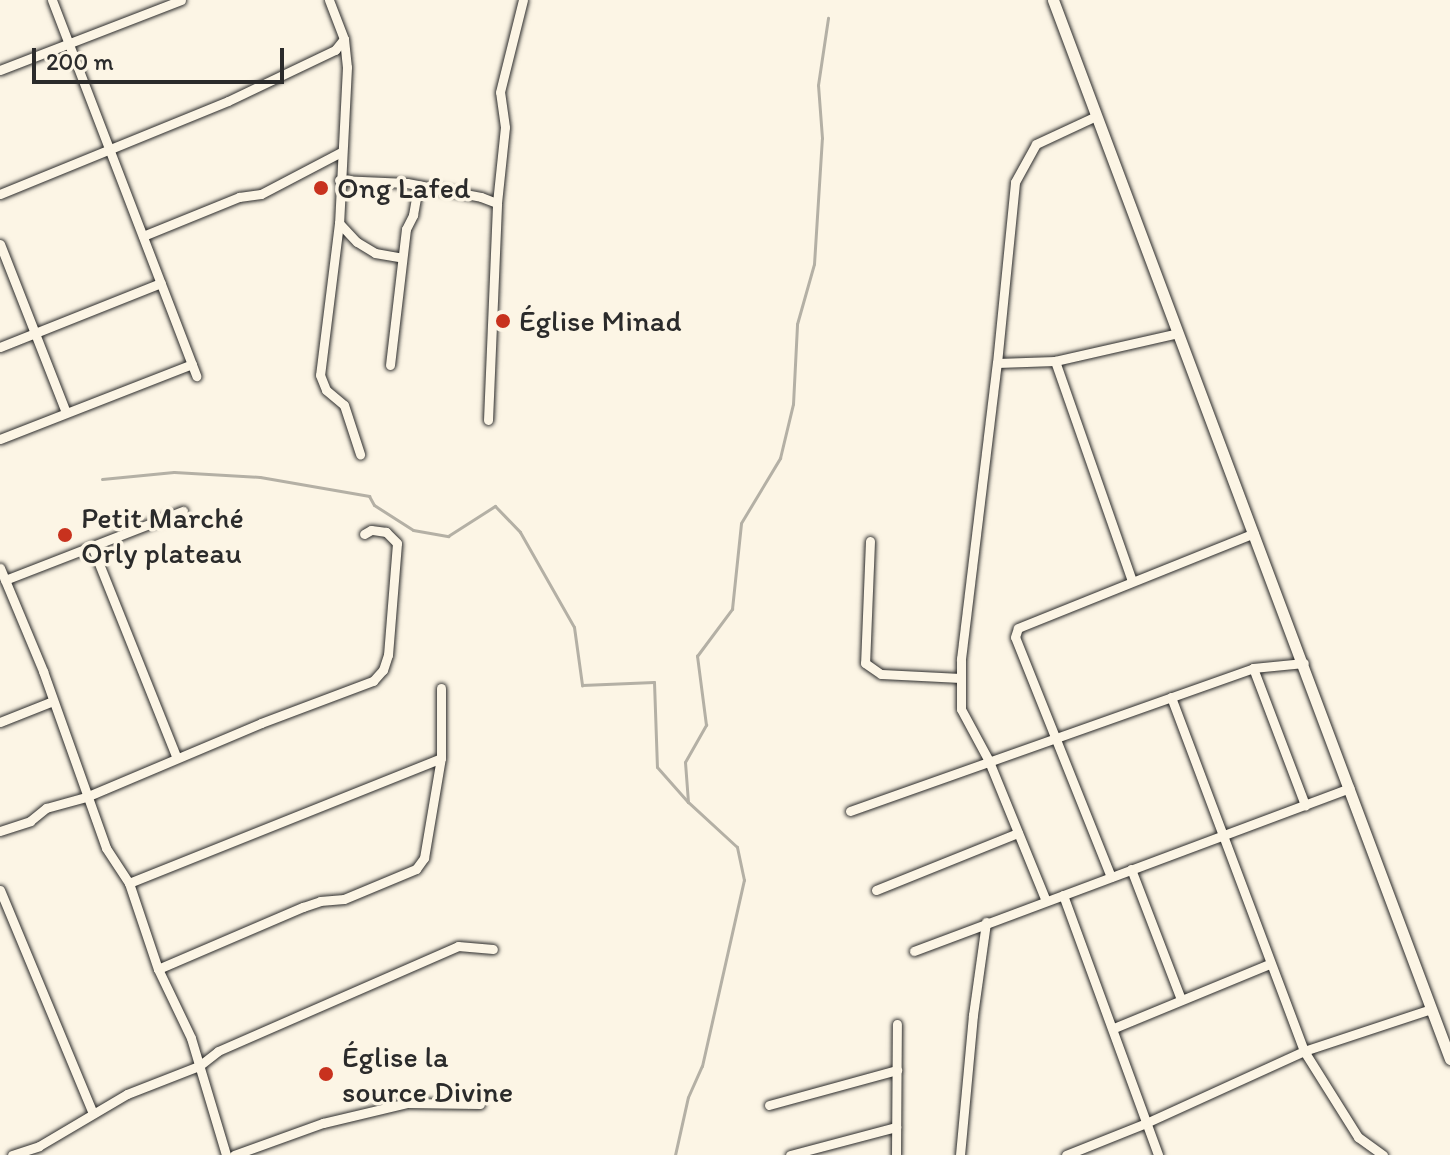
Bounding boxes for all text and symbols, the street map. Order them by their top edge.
scale bar [36,32,288,82]
text: 200 m [46,47,114,76]
place label: Ong Lafed [337,170,470,206]
marker: Ong Lafed [312,179,330,197]
place label: Église Minad [519,303,681,339]
marker: Église Minad [494,312,512,330]
place label: Petit Marché Orly plateau [81,500,244,570]
marker: Petit Marché Orly plateau [56,526,74,544]
place label: Église la source Divine [342,1039,513,1110]
marker: Église la source Divine [317,1065,335,1083]

